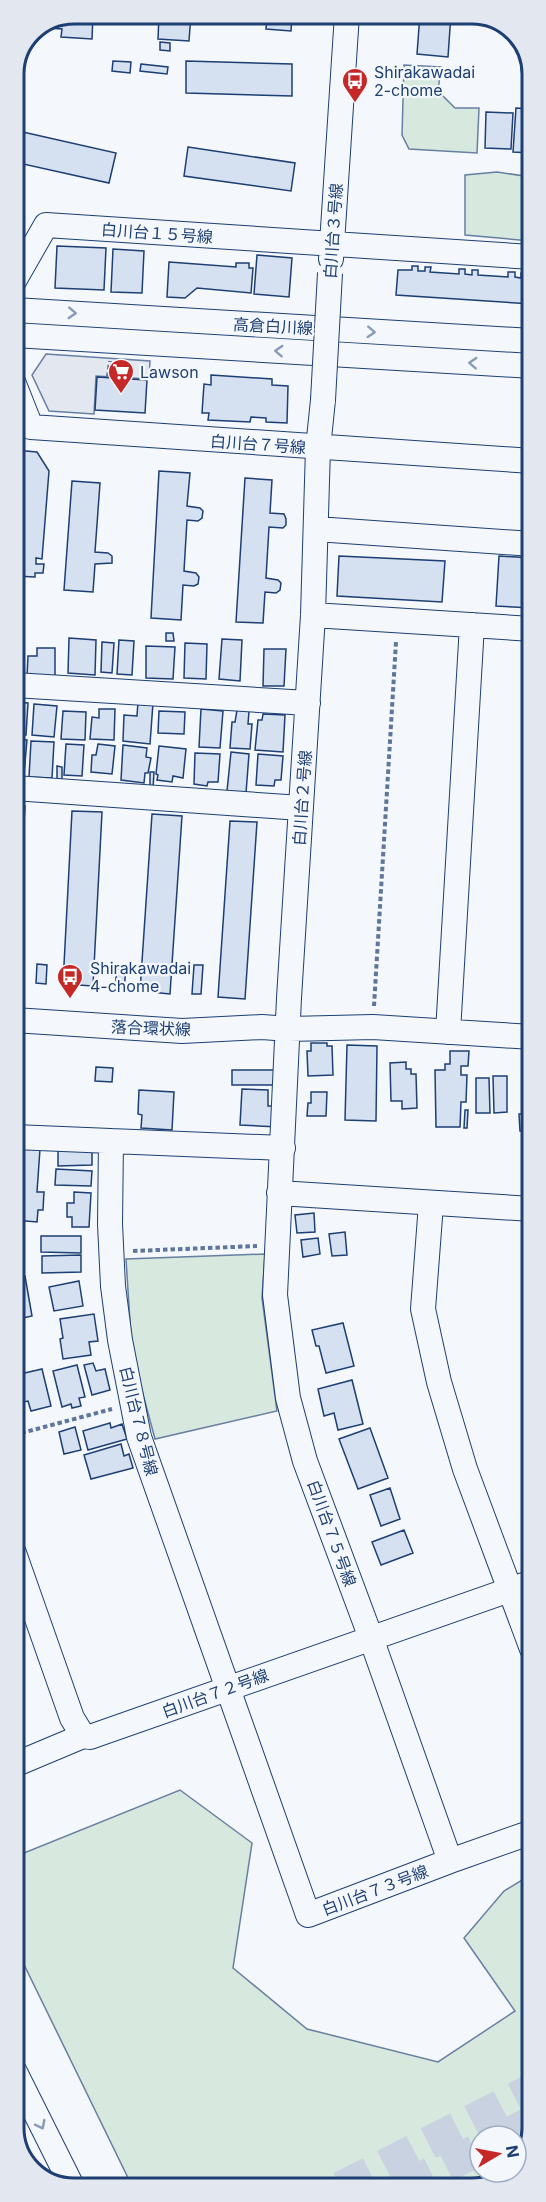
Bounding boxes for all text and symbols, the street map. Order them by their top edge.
place label: Shirakawadai 2-chome [374,62,475,100]
bus stop icon: Shirakawadai 2-chome [340,66,370,104]
street label: 白川台３号線 [320,182,346,280]
street label: 白川台１５号線 [100,219,214,247]
one-way arrow [68,307,77,320]
street label: 高倉白川線 [233,314,313,338]
one-way arrow [367,325,376,338]
one-way arrow [274,345,283,358]
supermarket icon: Lawson [106,357,136,395]
one-way arrow [469,357,478,370]
place label: Lawson [140,362,199,382]
street label: 白川台７号線 [209,431,307,457]
street label: 白川台２号線 [289,749,315,847]
place label: Shirakawadai 4-chome [90,958,191,996]
bus stop icon: Shirakawadai 4-chome [55,962,85,1000]
street label: 落合環状線 [111,1017,191,1039]
street label: 白川台７８号線 [116,1364,162,1478]
street label: 白川台７５号線 [303,1477,361,1589]
street label: 白川台７２号線 [159,1664,271,1722]
street label: 白川台７３号線 [319,1861,431,1919]
one-way arrow [34,2118,45,2129]
north arrow [468,2124,528,2184]
text: N [502,2144,524,2159]

